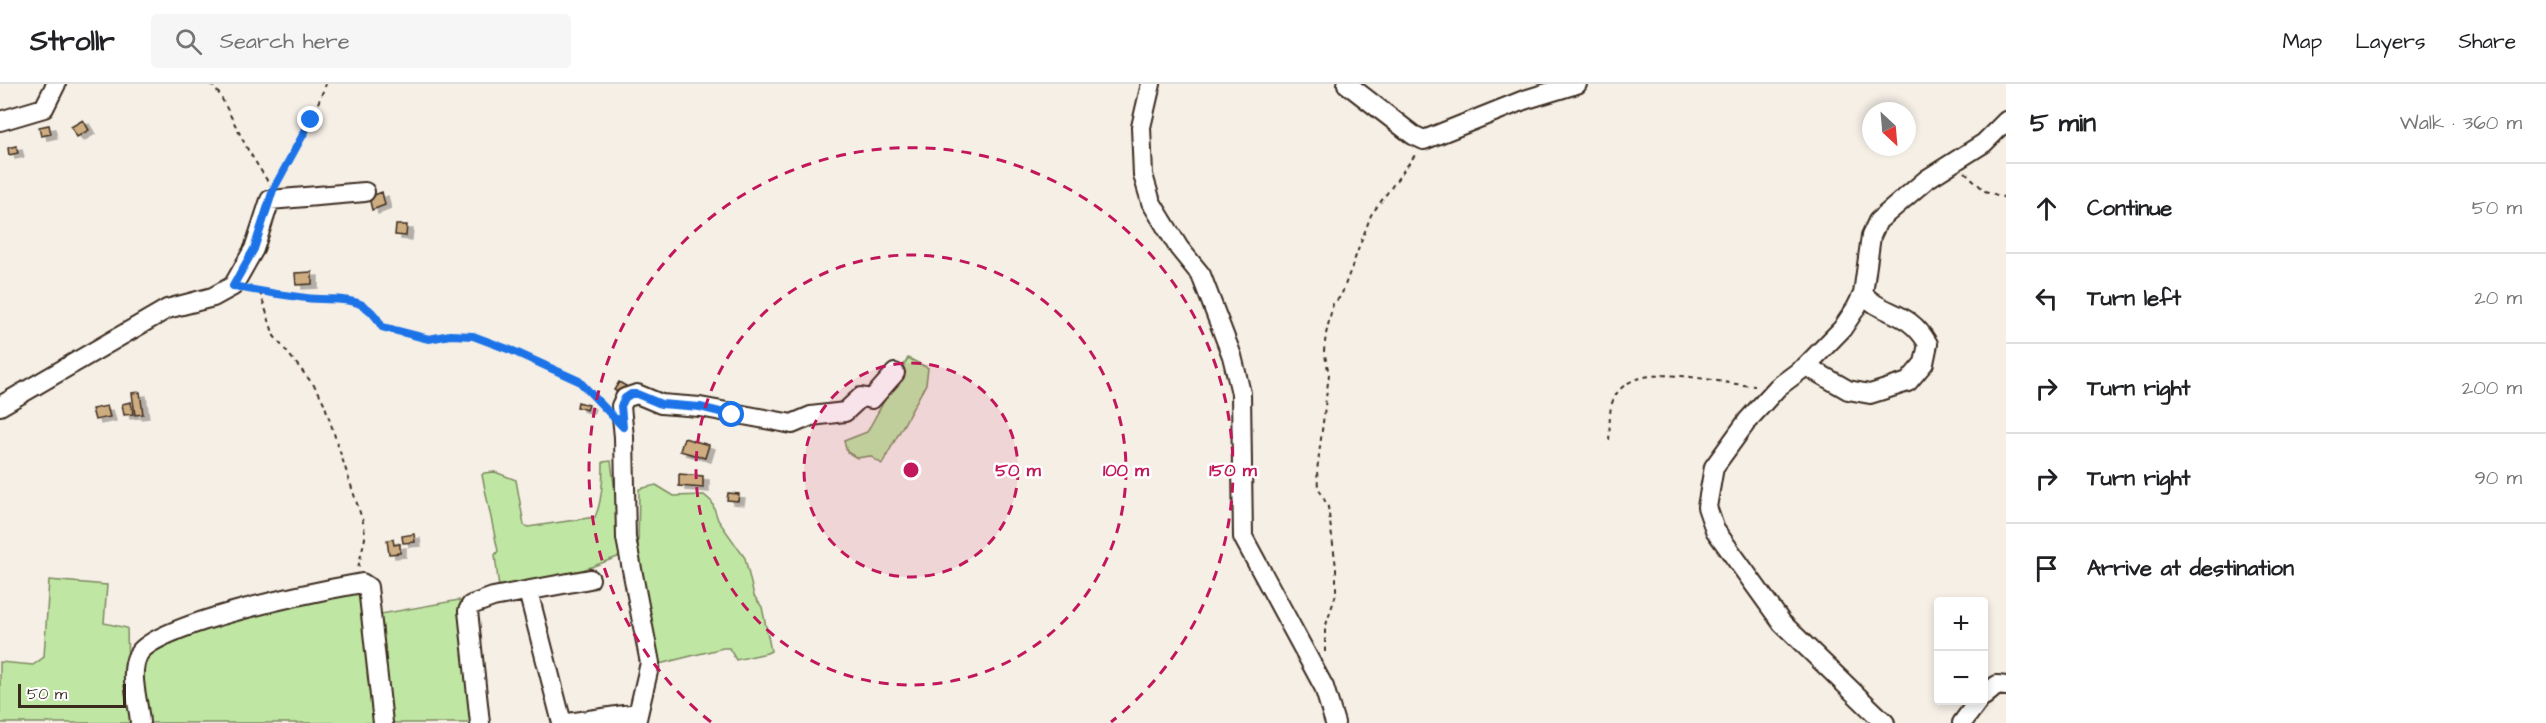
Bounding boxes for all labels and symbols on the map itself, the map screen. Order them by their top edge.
north arrow [1862,102,1916,156]
route end [297,106,323,132]
route start [718,401,744,427]
text: 50 m [995,458,1042,483]
text: 100 m [1103,458,1150,483]
text: 150 m [1209,458,1258,483]
centre of rings [901,460,921,480]
scale bar [18,681,126,708]

